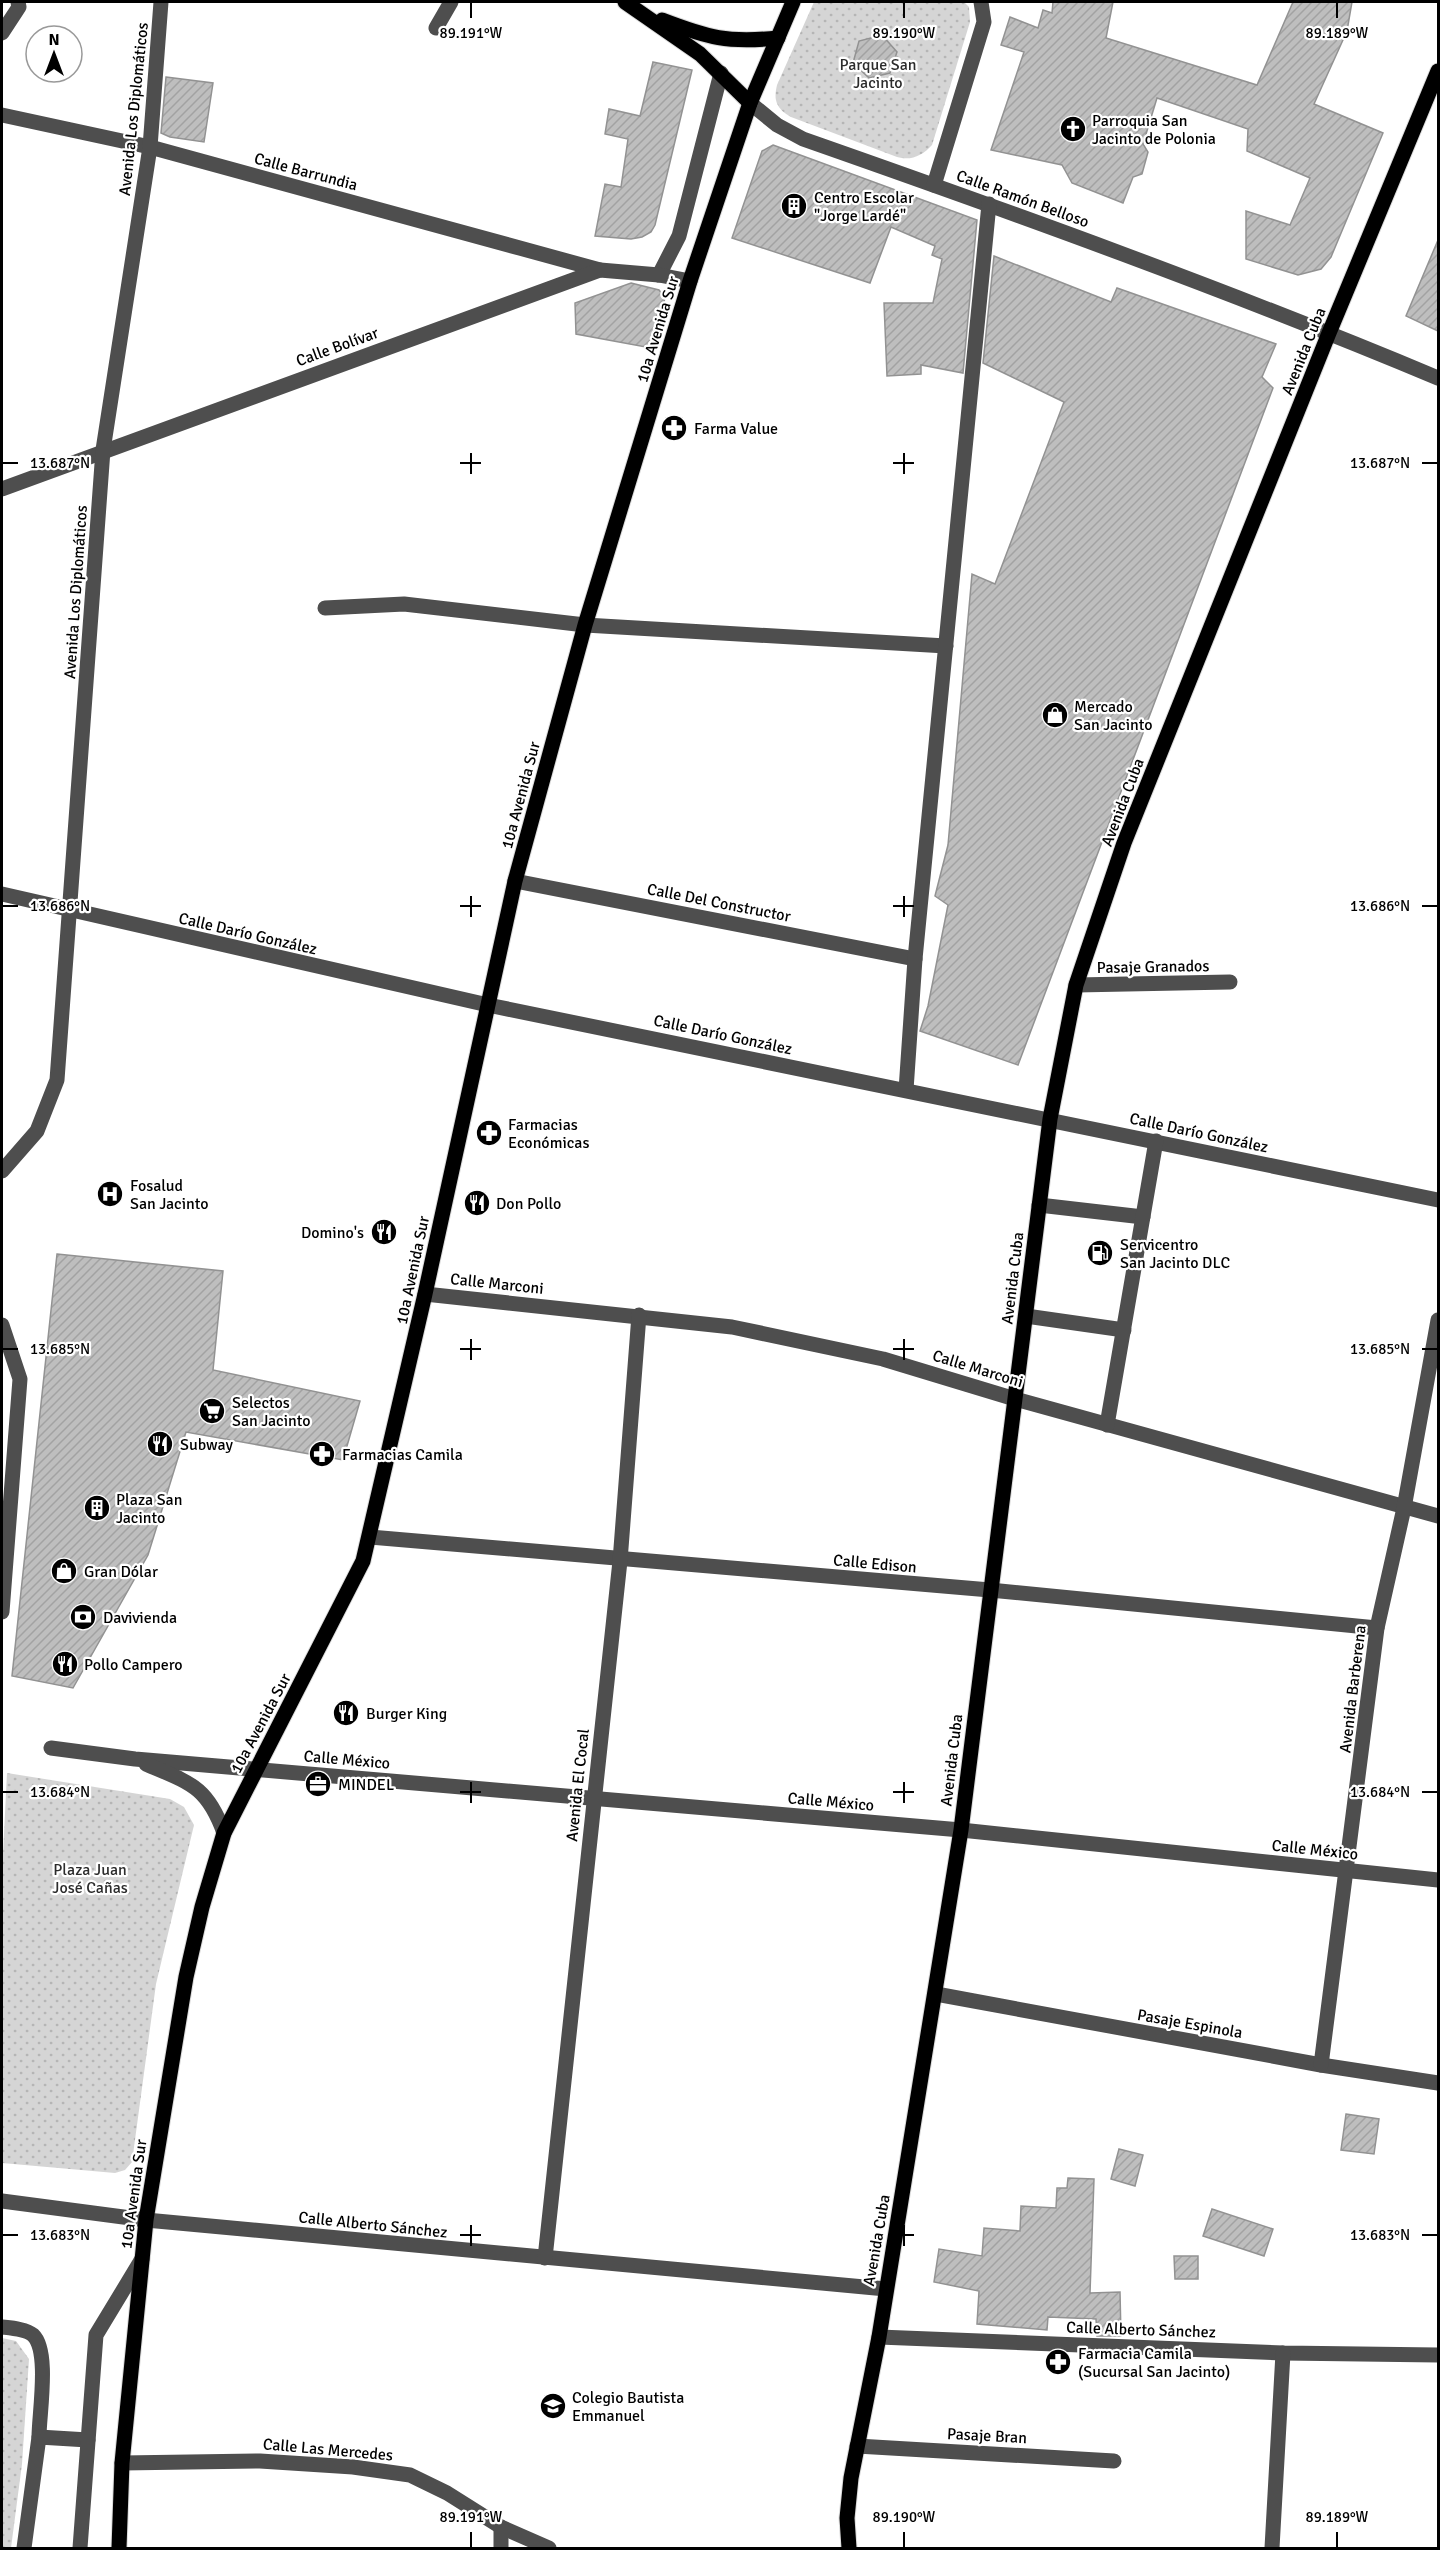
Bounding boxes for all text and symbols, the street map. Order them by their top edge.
street label: Avenida Los Diplomáticos [115,21,153,197]
north arrow [24,24,84,84]
text: 89.191°W [440,24,503,42]
text: 89.190°W [873,24,936,42]
text: 89.189°W [1306,24,1369,42]
text: N [48,30,60,50]
park label: Parque San Jacinto [839,55,917,93]
place label: Parroquia San Jacinto de Polonia [1092,111,1216,149]
church icon: Parroquia San Jacinto de Polonia [1058,114,1088,144]
street label: Calle Barrundia [252,149,360,195]
street label: Calle Ramón Belloso [954,166,1092,232]
place label: Centro Escolar "Jorge Lardé" [814,188,914,226]
building icon: Centro Escolar "Jorge Lardé" [779,191,809,221]
street label: 10a Avenida Sur [632,274,684,385]
street label: Avenida Cuba [1277,305,1331,398]
street label: Calle Bolívar [293,323,381,371]
pharmacy icon: Farma Value [659,413,689,443]
place label: Farma Value [694,419,778,439]
text: 13.687°N [30,454,90,472]
text: 13.687°N [1350,454,1410,472]
street label: Avenida Los Diplomáticos [60,505,92,680]
place label: Mercado San Jacinto [1074,697,1153,735]
shop icon: Mercado San Jacinto [1040,700,1070,730]
street label: 10a Avenida Sur [497,739,545,851]
street label: Avenida Cuba [1097,756,1149,849]
street label: Calle Del Constructor [645,879,792,927]
text: 13.686°N [30,897,90,915]
text: 13.686°N [1350,897,1410,915]
street label: Calle Darío González [177,908,319,960]
street label: Pasaje Granados [1096,956,1210,978]
street label: Calle Darío González [652,1011,794,1059]
street label: Calle Darío González [1128,1109,1270,1157]
place label: Farmacias Económicas [508,1115,589,1153]
pharmacy icon: Farmacias Económicas [474,1118,504,1148]
place label: Fosalud San Jacinto [130,1176,209,1214]
hospital icon: Fosalud San Jacinto [95,1179,125,1209]
restaurant icon: Don Pollo [462,1188,492,1218]
place label: Don Pollo [496,1194,561,1214]
street label: 10a Avenida Sur [392,1214,434,1326]
restaurant icon: Domino's [369,1217,399,1247]
place label: Domino's [301,1223,364,1243]
street label: Avenida Cuba [997,1231,1029,1325]
place label: Servicentro San Jacinto DLC [1120,1235,1230,1273]
fuel station icon: Servicentro San Jacinto DLC [1085,1238,1115,1268]
street label: Calle Marconi [449,1269,545,1299]
text: 13.685°N [30,1340,90,1358]
text: 13.685°N [1350,1340,1410,1358]
street label: Calle Marconi [930,1346,1025,1392]
place label: Selectos San Jacinto [232,1393,311,1431]
supermarket icon: Selectos San Jacinto [197,1396,227,1426]
restaurant icon: Subway [145,1429,175,1459]
place label: Subway [180,1435,233,1455]
pharmacy icon: Farmacias Camila [307,1439,337,1469]
place label: Farmacias Camila [342,1445,463,1465]
place label: Plaza San Jacinto [116,1490,182,1528]
building icon: Plaza San Jacinto [82,1493,112,1523]
street label: Calle Edison [832,1550,918,1578]
shop icon: Gran Dólar [49,1556,79,1586]
place label: Gran Dólar [84,1562,158,1582]
bank icon: Davivienda [68,1602,98,1632]
place label: Davivienda [103,1608,177,1628]
street label: Avenida Barberena [1335,1624,1371,1754]
restaurant icon: Pollo Campero [50,1649,80,1679]
place label: Pollo Campero [84,1655,183,1675]
street label: 10a Avenida Sur [226,1670,296,1777]
restaurant icon: Burger King [331,1698,361,1728]
place label: Burger King [366,1704,447,1724]
street label: Avenida Cuba [936,1713,968,1807]
street label: Avenida El Cocal [562,1727,594,1842]
street label: Calle México [303,1746,391,1774]
office icon: MINDEL [303,1769,333,1799]
place label: MINDEL [338,1775,394,1795]
text: 13.684°N [30,1783,90,1801]
text: 13.684°N [1350,1783,1410,1801]
street label: Calle México [787,1788,875,1816]
street label: Calle México [1271,1836,1359,1864]
park label: Plaza Juan José Cañas [52,1860,128,1898]
street label: Pasaje Espinola [1136,2005,1244,2043]
street label: 10a Avenida Sur [116,2138,152,2250]
street label: Avenida Cuba [859,2193,895,2288]
street label: Calle Alberto Sánchez [297,2207,448,2243]
text: 13.683°N [30,2226,90,2244]
text: 13.683°N [1350,2226,1410,2244]
street label: Calle Alberto Sánchez [1066,2317,1216,2343]
place label: Farmacia Camila (Sucursal San Jacinto) [1078,2344,1230,2382]
pharmacy icon: Farmacia Camila (Sucursal San Jacinto) [1043,2347,1073,2377]
place label: Colegio Bautista Emmanuel [572,2388,684,2426]
school or university icon: Colegio Bautista Emmanuel [538,2391,568,2421]
street label: Pasaje Bran [946,2424,1027,2448]
street label: Calle Las Mercedes [262,2434,394,2466]
text: 89.191°W [440,2508,503,2526]
text: 89.190°W [873,2508,936,2526]
text: 89.189°W [1306,2508,1369,2526]

